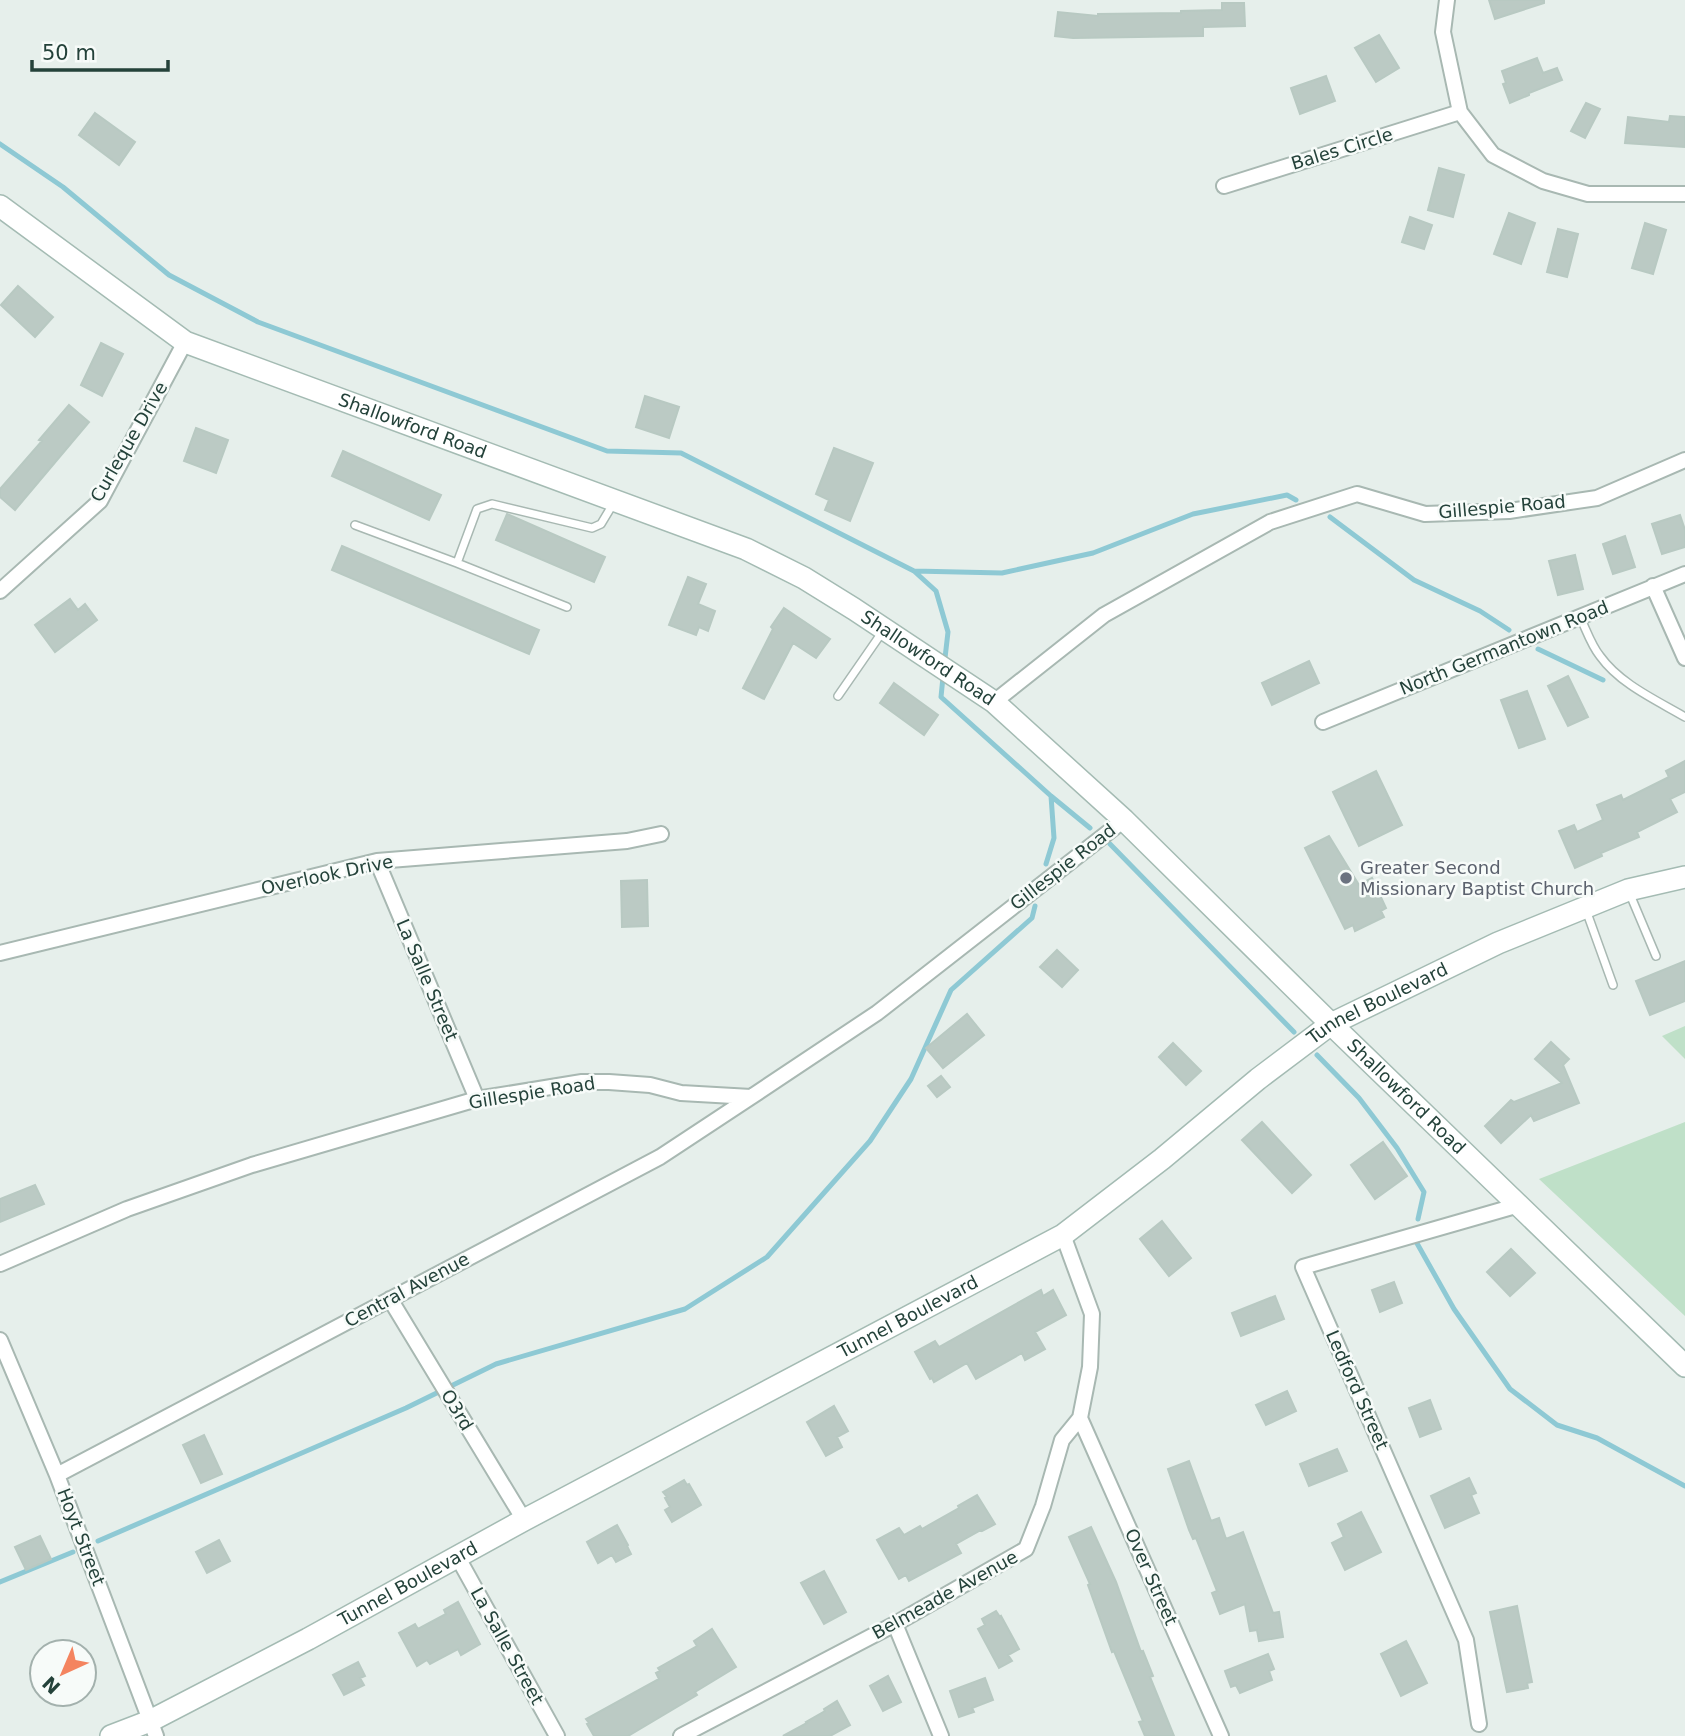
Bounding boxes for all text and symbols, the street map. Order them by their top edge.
scale bar [32,28,168,72]
text: 50 m [42,41,96,65]
street label: Bales Circle [1289,123,1395,174]
street label: Curleque Drive [86,378,171,505]
street label: Shallowford Road [336,389,490,462]
street label: Gillespie Road [1437,490,1567,523]
street label: North Germantown Road [1396,596,1611,699]
street label: Shallowford Road [857,606,999,710]
street label: Gillespie Road [1006,819,1120,914]
street label: Overlook Drive [259,850,395,899]
place label: Greater Second Missionary Baptist Church [1360,857,1594,899]
marker: Greater Second Missionary Baptist Church [1338,870,1354,886]
street label: La Salle Street [392,916,463,1044]
street label: Tunnel Boulevard [1302,958,1451,1049]
street label: Shallowford Road [1343,1034,1470,1158]
street label: Gillespie Road [467,1072,597,1113]
street label: Central Avenue [341,1248,473,1331]
street label: Tunnel Boulevard [833,1271,982,1362]
street label: Ledford Street [1322,1327,1393,1453]
street label: O3rd [437,1385,478,1434]
street label: Hoyt Street [53,1485,110,1589]
street label: Over Street [1121,1525,1182,1628]
street label: Tunnel Boulevard [334,1537,481,1631]
street label: Belmeade Avenue [868,1546,1021,1643]
street label: La Salle Street [467,1583,548,1708]
north arrow [28,1638,98,1708]
text: N [38,1672,65,1699]

